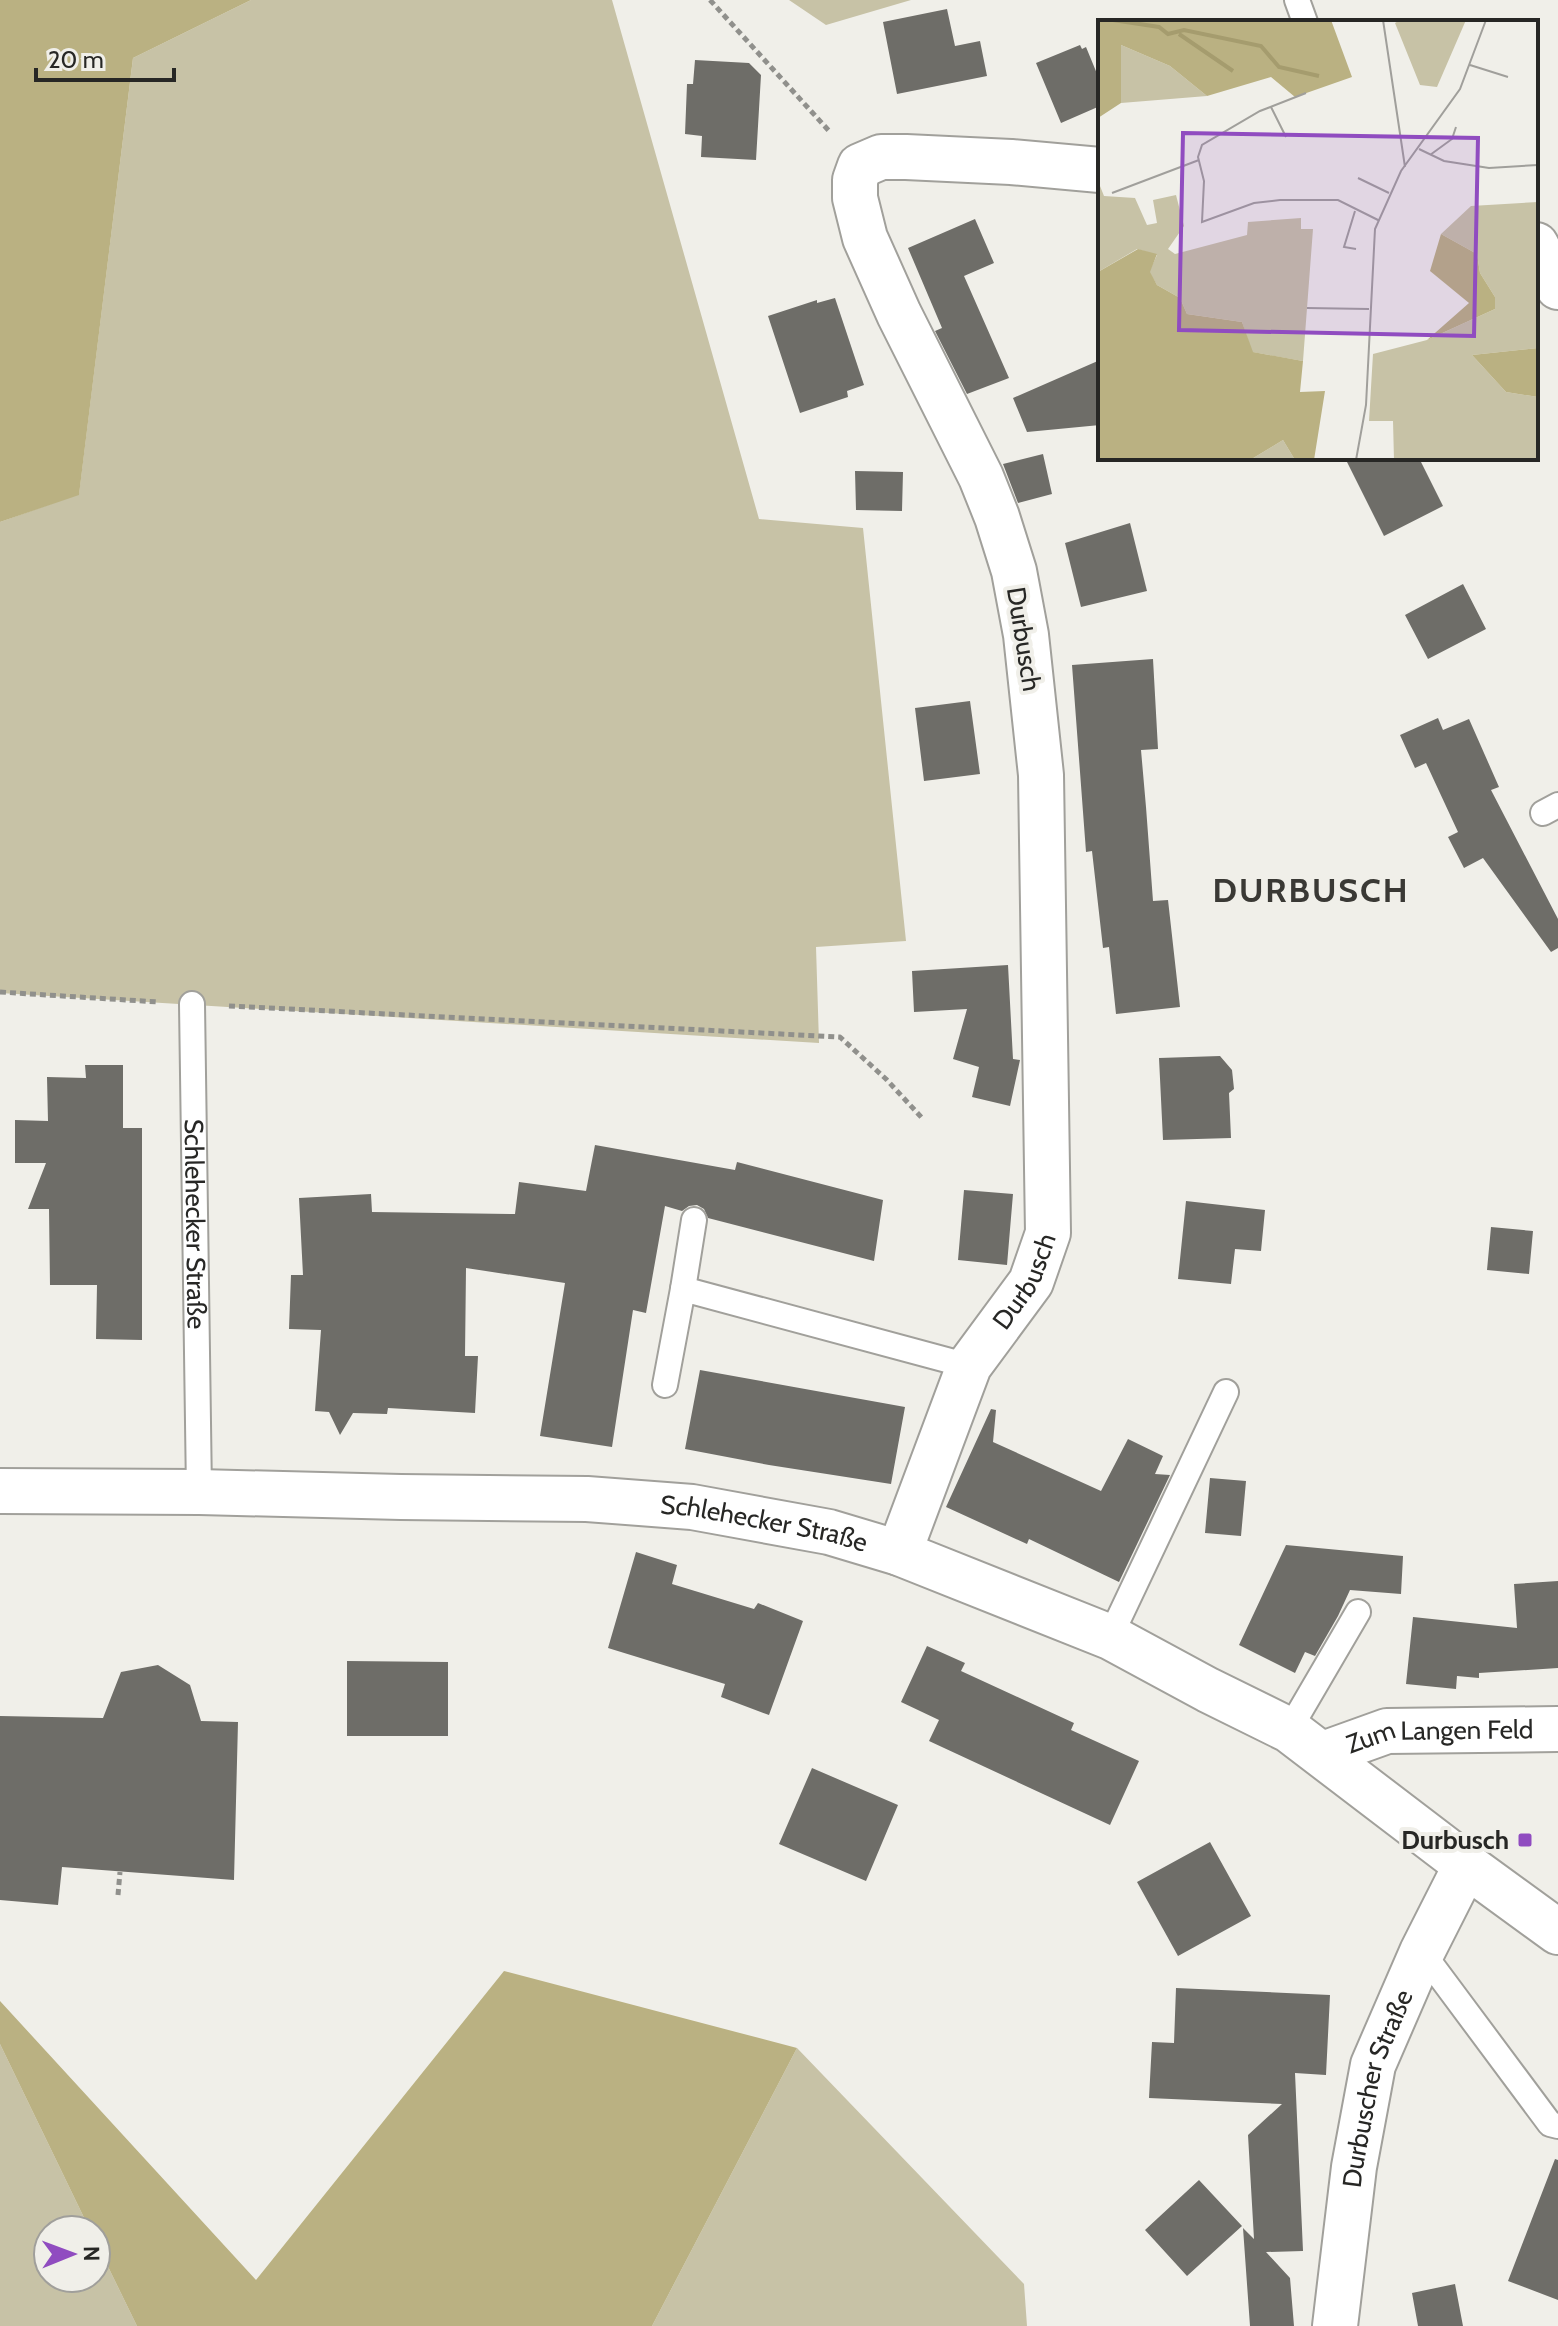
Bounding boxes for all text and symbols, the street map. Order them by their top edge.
inset map [1098,20,1538,460]
scale bar [36,32,174,82]
text: 20 m [48,45,104,74]
street label: Durbusch [1000,584,1048,694]
district label: DURBUSCH [1212,869,1410,911]
street label: Schlehecker Straße [178,1119,213,1329]
street label: Durbusch [986,1229,1063,1336]
street label: Schlehecker Straße [659,1489,871,1559]
street label: Zum Langen Feld [1342,1713,1534,1760]
place label: Durbusch [1401,1824,1509,1856]
marker: Durbusch [1516,1831,1534,1849]
street label: Durbuscher Straße [1336,1985,1420,2189]
north arrow [32,2214,112,2294]
text: N [78,2246,105,2262]

